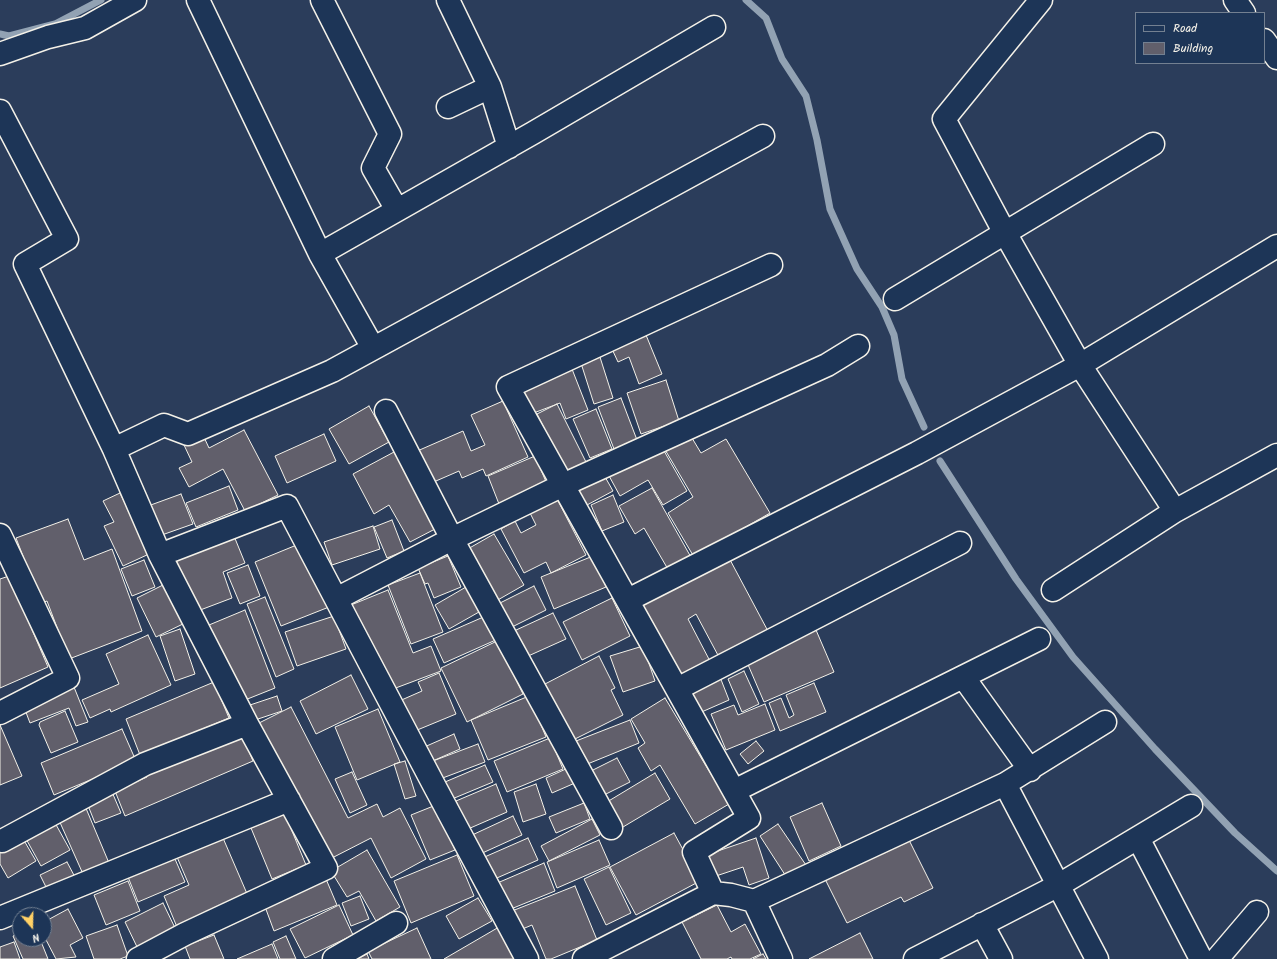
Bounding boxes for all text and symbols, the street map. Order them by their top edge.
legend [1135,12,1265,64]
text: Road [1173,19,1197,38]
text: Building [1173,39,1213,58]
north arrow [12,907,52,947]
text: N [29,928,42,947]

